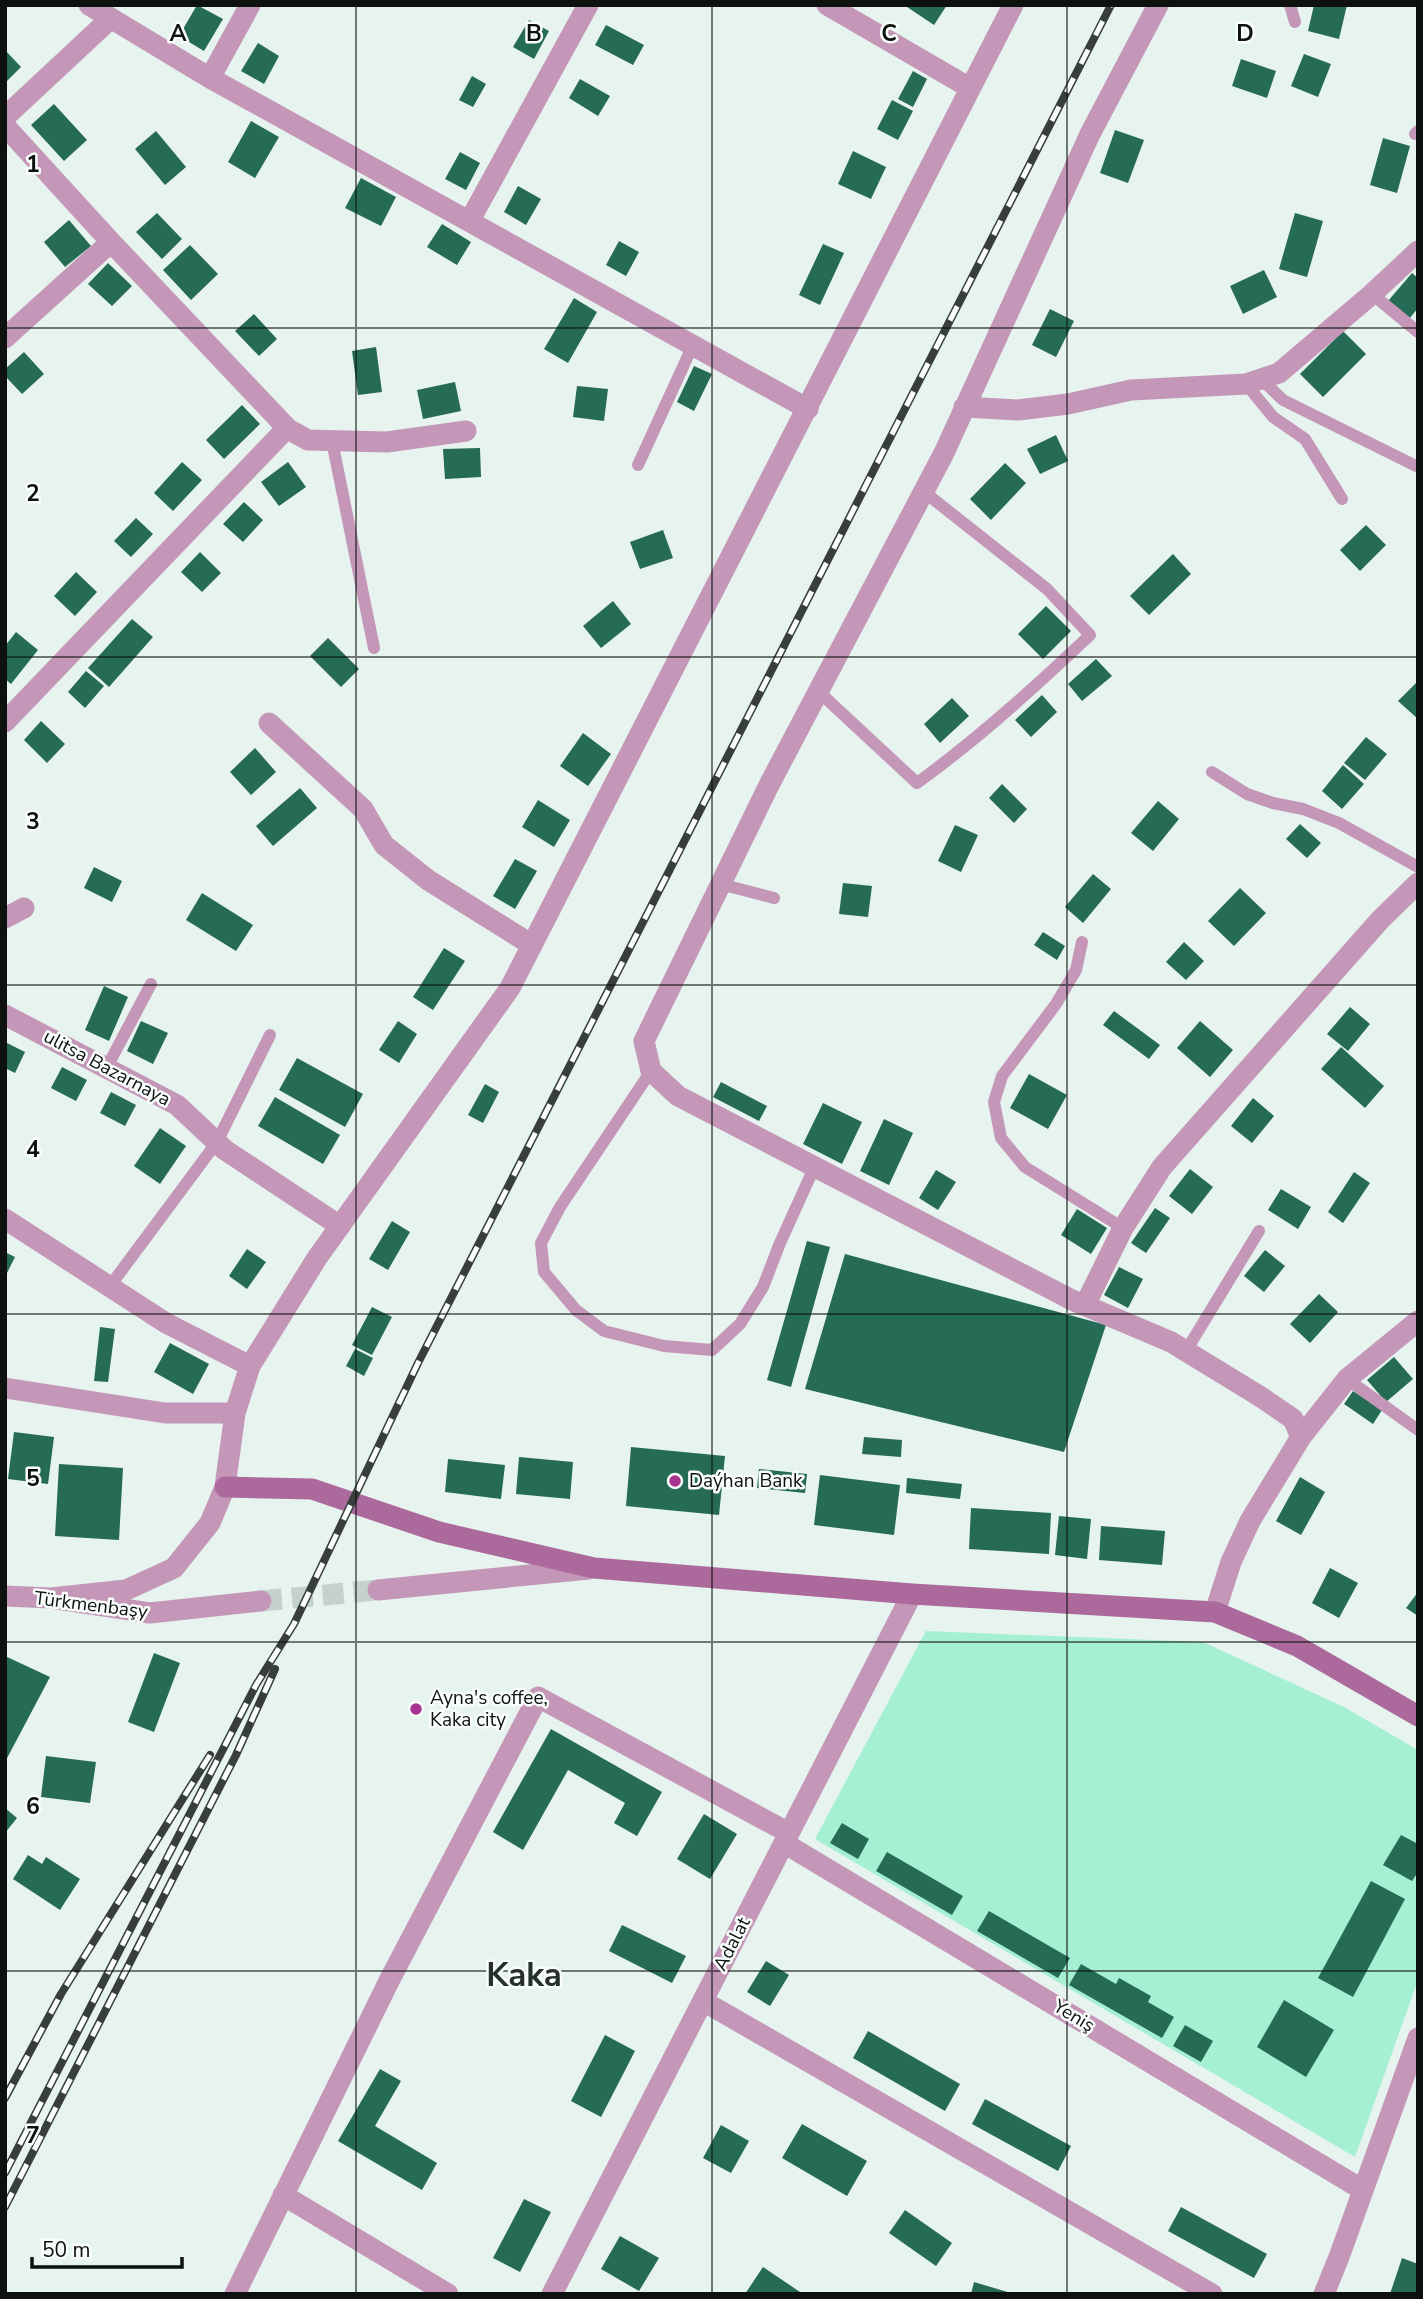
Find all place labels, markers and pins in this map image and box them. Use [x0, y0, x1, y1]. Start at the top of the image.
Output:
place label: Daýhan Bank [689, 1468, 803, 1494]
marker: Daýhan Bank [667, 1473, 683, 1489]
place label: Ayna's coffee, Kaka city [430, 1685, 548, 1733]
marker: Ayna's coffee, Kaka city [408, 1701, 424, 1717]

